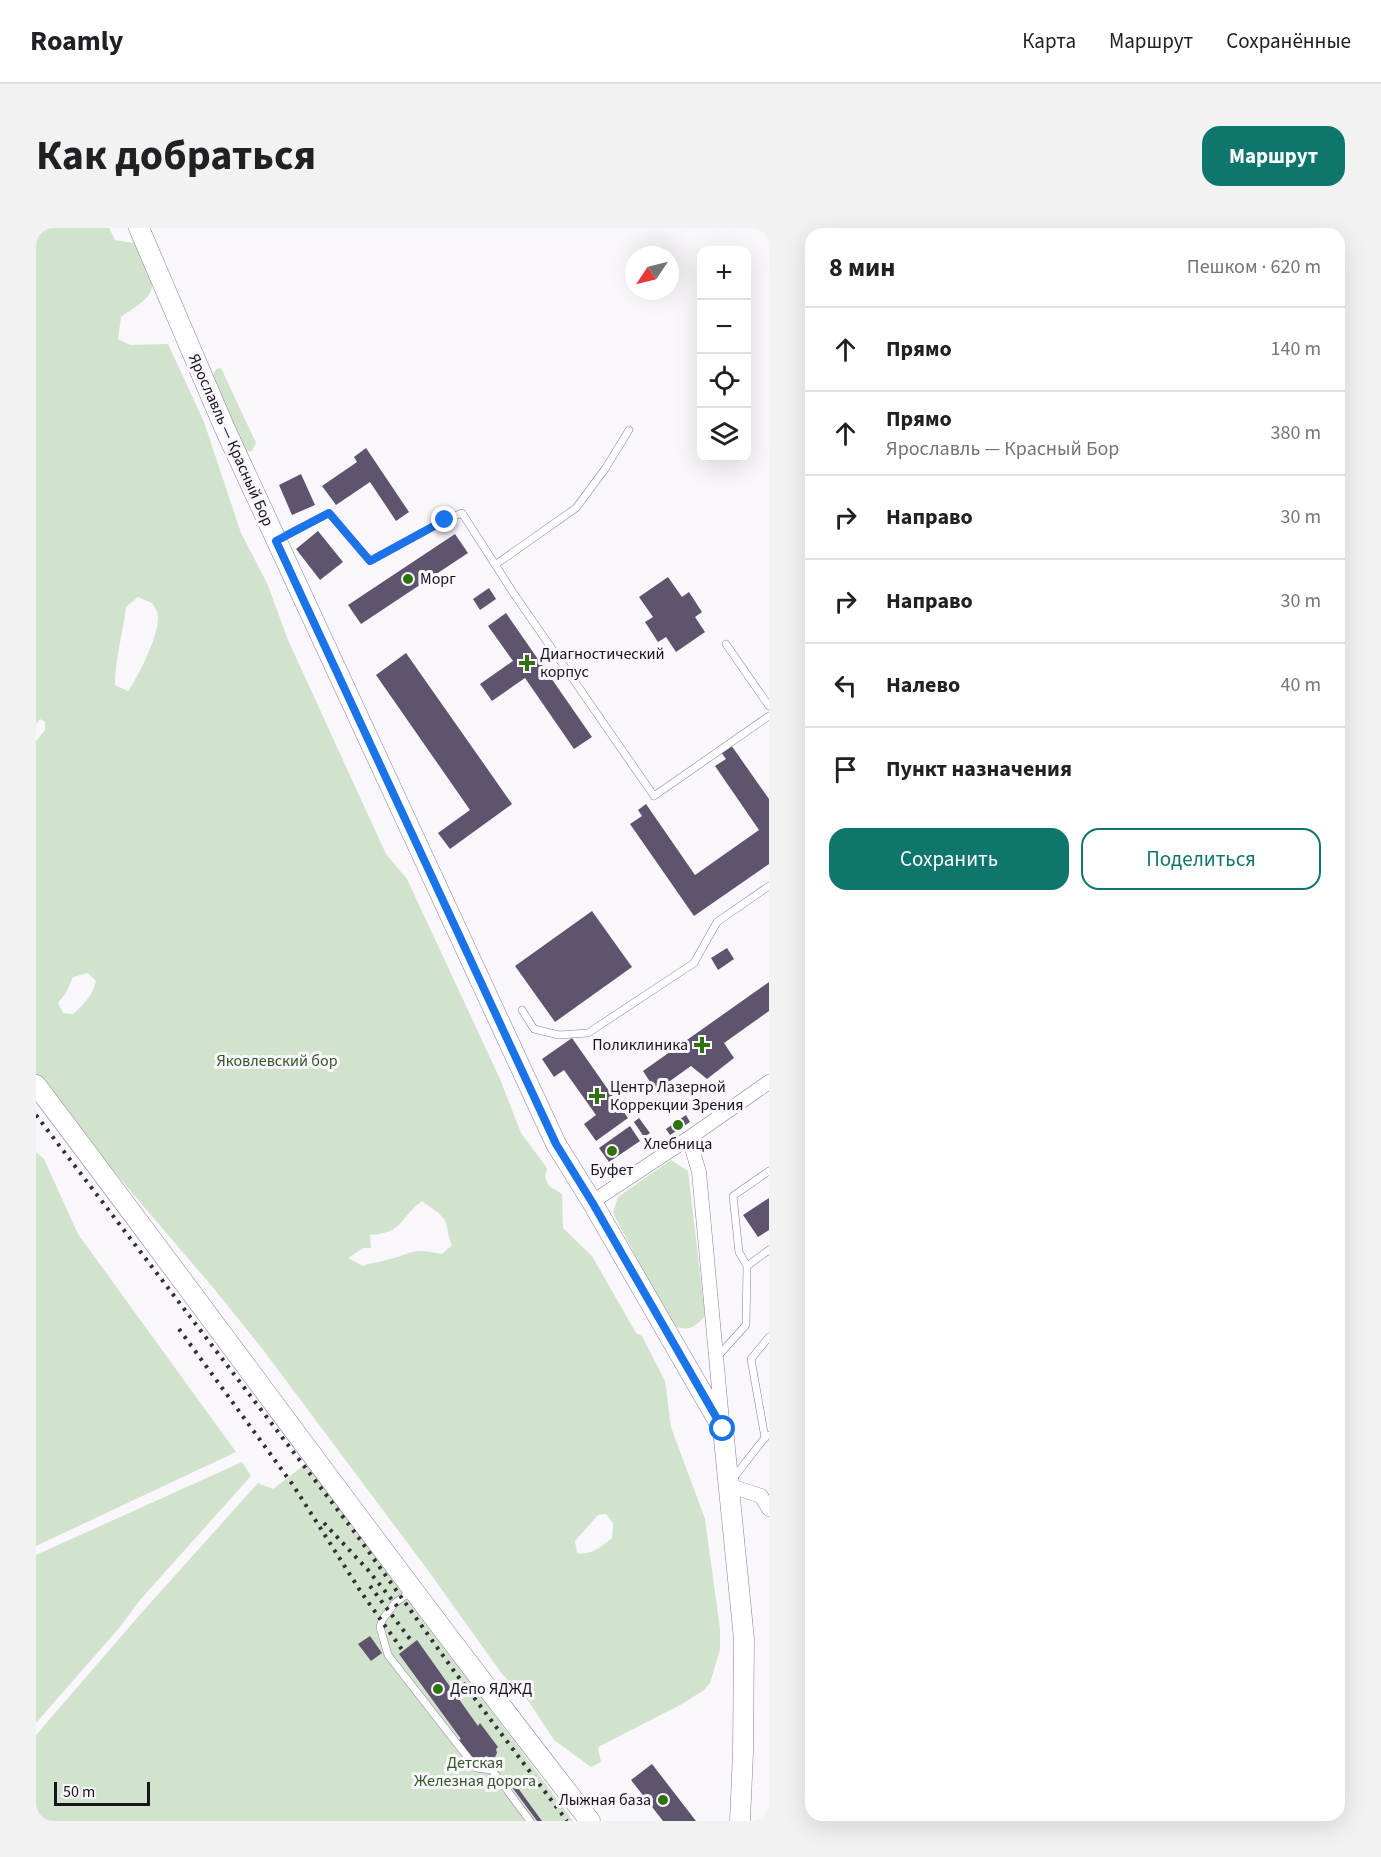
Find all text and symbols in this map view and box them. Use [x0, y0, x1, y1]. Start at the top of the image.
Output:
text: Roamly [30, 21, 123, 61]
text: Карта [1022, 26, 1076, 56]
text: Маршрут [1109, 26, 1193, 56]
text: Сохранённые [1226, 26, 1351, 56]
text: Как добраться [36, 126, 316, 186]
button: Маршрут [1202, 126, 1345, 186]
north arrow [625, 246, 679, 300]
map controls [697, 246, 751, 462]
button: + [697, 246, 751, 300]
text: 8 мин [829, 249, 895, 286]
text: Пешком · 620 m [1187, 253, 1321, 281]
button: − [697, 300, 751, 354]
icon: ahead [829, 333, 862, 366]
text: Прямо [886, 333, 952, 365]
text: 140 m [1271, 335, 1321, 363]
street label: Ярославль — Красный Бор [183, 350, 279, 530]
button: locate [697, 354, 751, 408]
text: Прямо [886, 403, 952, 435]
button: layers [697, 408, 751, 462]
icon: ahead [829, 417, 862, 450]
text: 380 m [1271, 419, 1321, 447]
text: Ярославль — Красный Бор [886, 435, 1119, 463]
icon: right [829, 501, 862, 534]
text: Направо [886, 501, 973, 533]
text: 30 m [1281, 503, 1321, 531]
route end [431, 506, 457, 532]
place label: Морг [420, 568, 456, 590]
marker: Морг [401, 572, 415, 586]
icon: right [829, 585, 862, 618]
text: Направо [886, 585, 973, 617]
text: 30 m [1281, 587, 1321, 615]
place label: Диагностический корпус [540, 643, 665, 683]
marker: Диагностический корпус [518, 654, 536, 672]
icon: left [829, 669, 862, 702]
text: Налево [886, 669, 960, 701]
text: 40 m [1281, 671, 1321, 699]
icon: arrive [829, 753, 862, 786]
text: Пункт назначения [886, 753, 1072, 785]
button: Сохранить [829, 828, 1069, 890]
button: Поделиться [1081, 828, 1321, 890]
place label: Поликлиника [592, 1034, 688, 1056]
marker: Поликлиника [693, 1036, 711, 1054]
park label: Яковлевский бор [216, 1050, 338, 1072]
place label: Центр Лазерной Коррекции Зрения [610, 1076, 744, 1116]
marker: Центр Лазерной Коррекции Зрения [588, 1087, 606, 1105]
marker: Хлебница [671, 1118, 685, 1132]
place label: Хлебница [644, 1133, 712, 1155]
marker: Буфет [605, 1144, 619, 1158]
place label: Буфет [590, 1159, 634, 1181]
route start [709, 1415, 735, 1441]
place label: Депо ЯДЖД [450, 1678, 532, 1700]
marker: Депо ЯДЖД [431, 1682, 445, 1696]
park label: Детская Железная дорога [414, 1752, 536, 1792]
scale bar [54, 1779, 150, 1806]
text: 50 m [63, 1781, 95, 1803]
place label: Лыжная база [559, 1789, 651, 1811]
marker: Лыжная база [656, 1793, 670, 1807]

